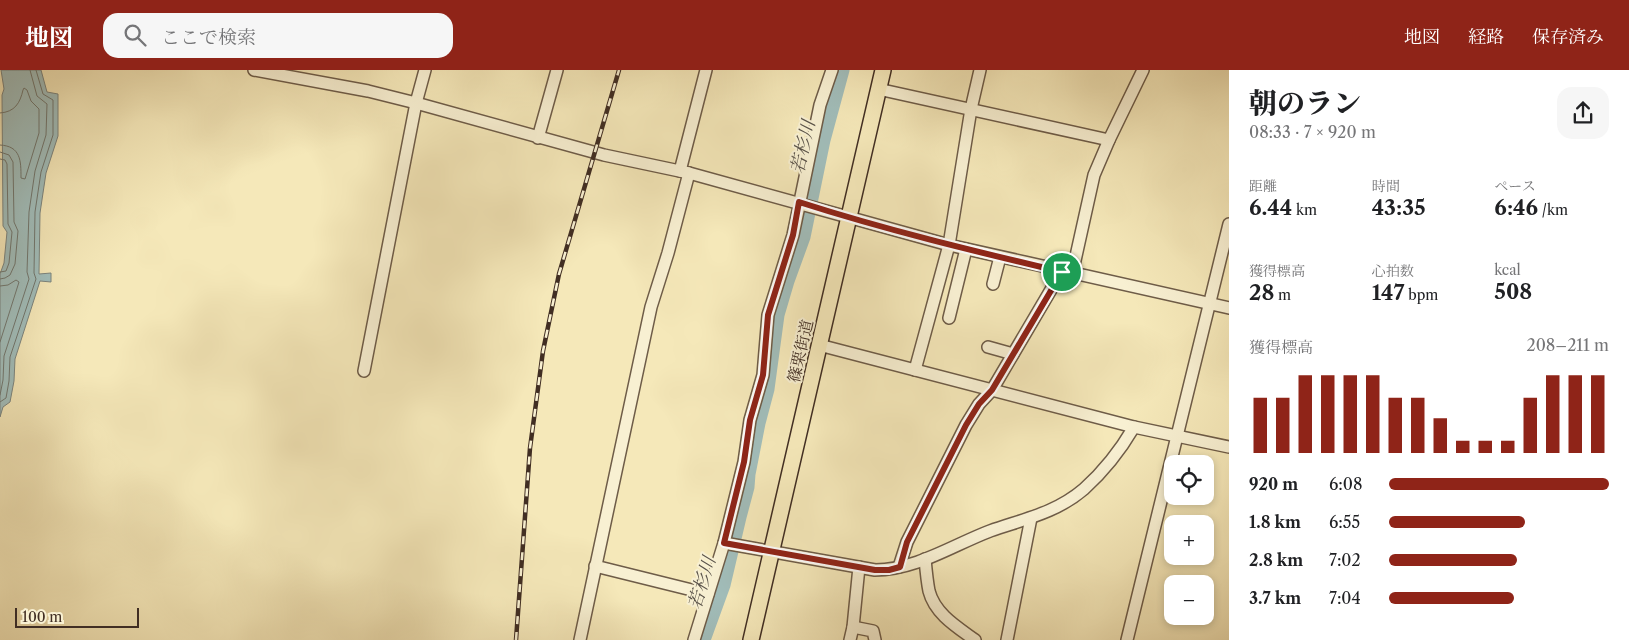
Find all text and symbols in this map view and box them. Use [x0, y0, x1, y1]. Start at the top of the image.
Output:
search box [103, 13, 453, 58]
icon: search [121, 21, 149, 49]
text: 地図 [25, 23, 73, 52]
text: ここで検索 [161, 26, 256, 49]
text: 地図 [1404, 26, 1440, 48]
text: 経路 [1468, 26, 1504, 48]
text: 保存済み [1532, 26, 1604, 48]
text: 朝のラン [1249, 86, 1361, 120]
button: share [1557, 87, 1609, 139]
water label: 若杉川 [786, 116, 820, 176]
text: 08:33 · 7 × 920 m [1249, 122, 1376, 142]
text: 距離 [1249, 177, 1277, 195]
text: 時間 [1372, 177, 1400, 195]
text: ペース [1494, 177, 1536, 195]
text: 6.44 [1249, 195, 1292, 220]
text: 43:35 [1372, 195, 1426, 220]
text: 6:46 [1494, 195, 1538, 220]
text: km [1292, 201, 1317, 219]
text: /km [1538, 201, 1568, 219]
pin [1041, 251, 1083, 293]
icon: arrive [1048, 258, 1076, 286]
text: kcal [1494, 261, 1521, 279]
text: 獲得標高 [1249, 262, 1305, 280]
text: 心拍数 [1372, 262, 1414, 280]
text: 508 [1494, 279, 1532, 304]
text: 28 [1249, 280, 1274, 305]
text: 147 [1372, 280, 1405, 305]
text: m [1274, 286, 1291, 304]
text: bpm [1405, 286, 1438, 304]
street label: 篠栗街道 [783, 318, 817, 384]
text: 208–211 m [1526, 335, 1609, 355]
text: 獲得標高 [1249, 337, 1313, 357]
map controls [1164, 455, 1214, 625]
button: locate [1164, 455, 1214, 505]
text: 920 m [1249, 474, 1298, 494]
text: 6:08 [1329, 474, 1362, 494]
text: 1.8 km [1249, 512, 1301, 532]
text: 6:55 [1329, 512, 1360, 532]
button: + [1164, 515, 1214, 565]
text: 2.8 km [1249, 550, 1303, 570]
text: 7:02 [1329, 550, 1361, 570]
water label: 若杉川 [684, 552, 721, 612]
button: − [1164, 575, 1214, 625]
text: 3.7 km [1249, 588, 1301, 608]
text: 7:04 [1329, 588, 1361, 608]
scale bar [15, 605, 139, 628]
text: 100 m [22, 608, 62, 626]

